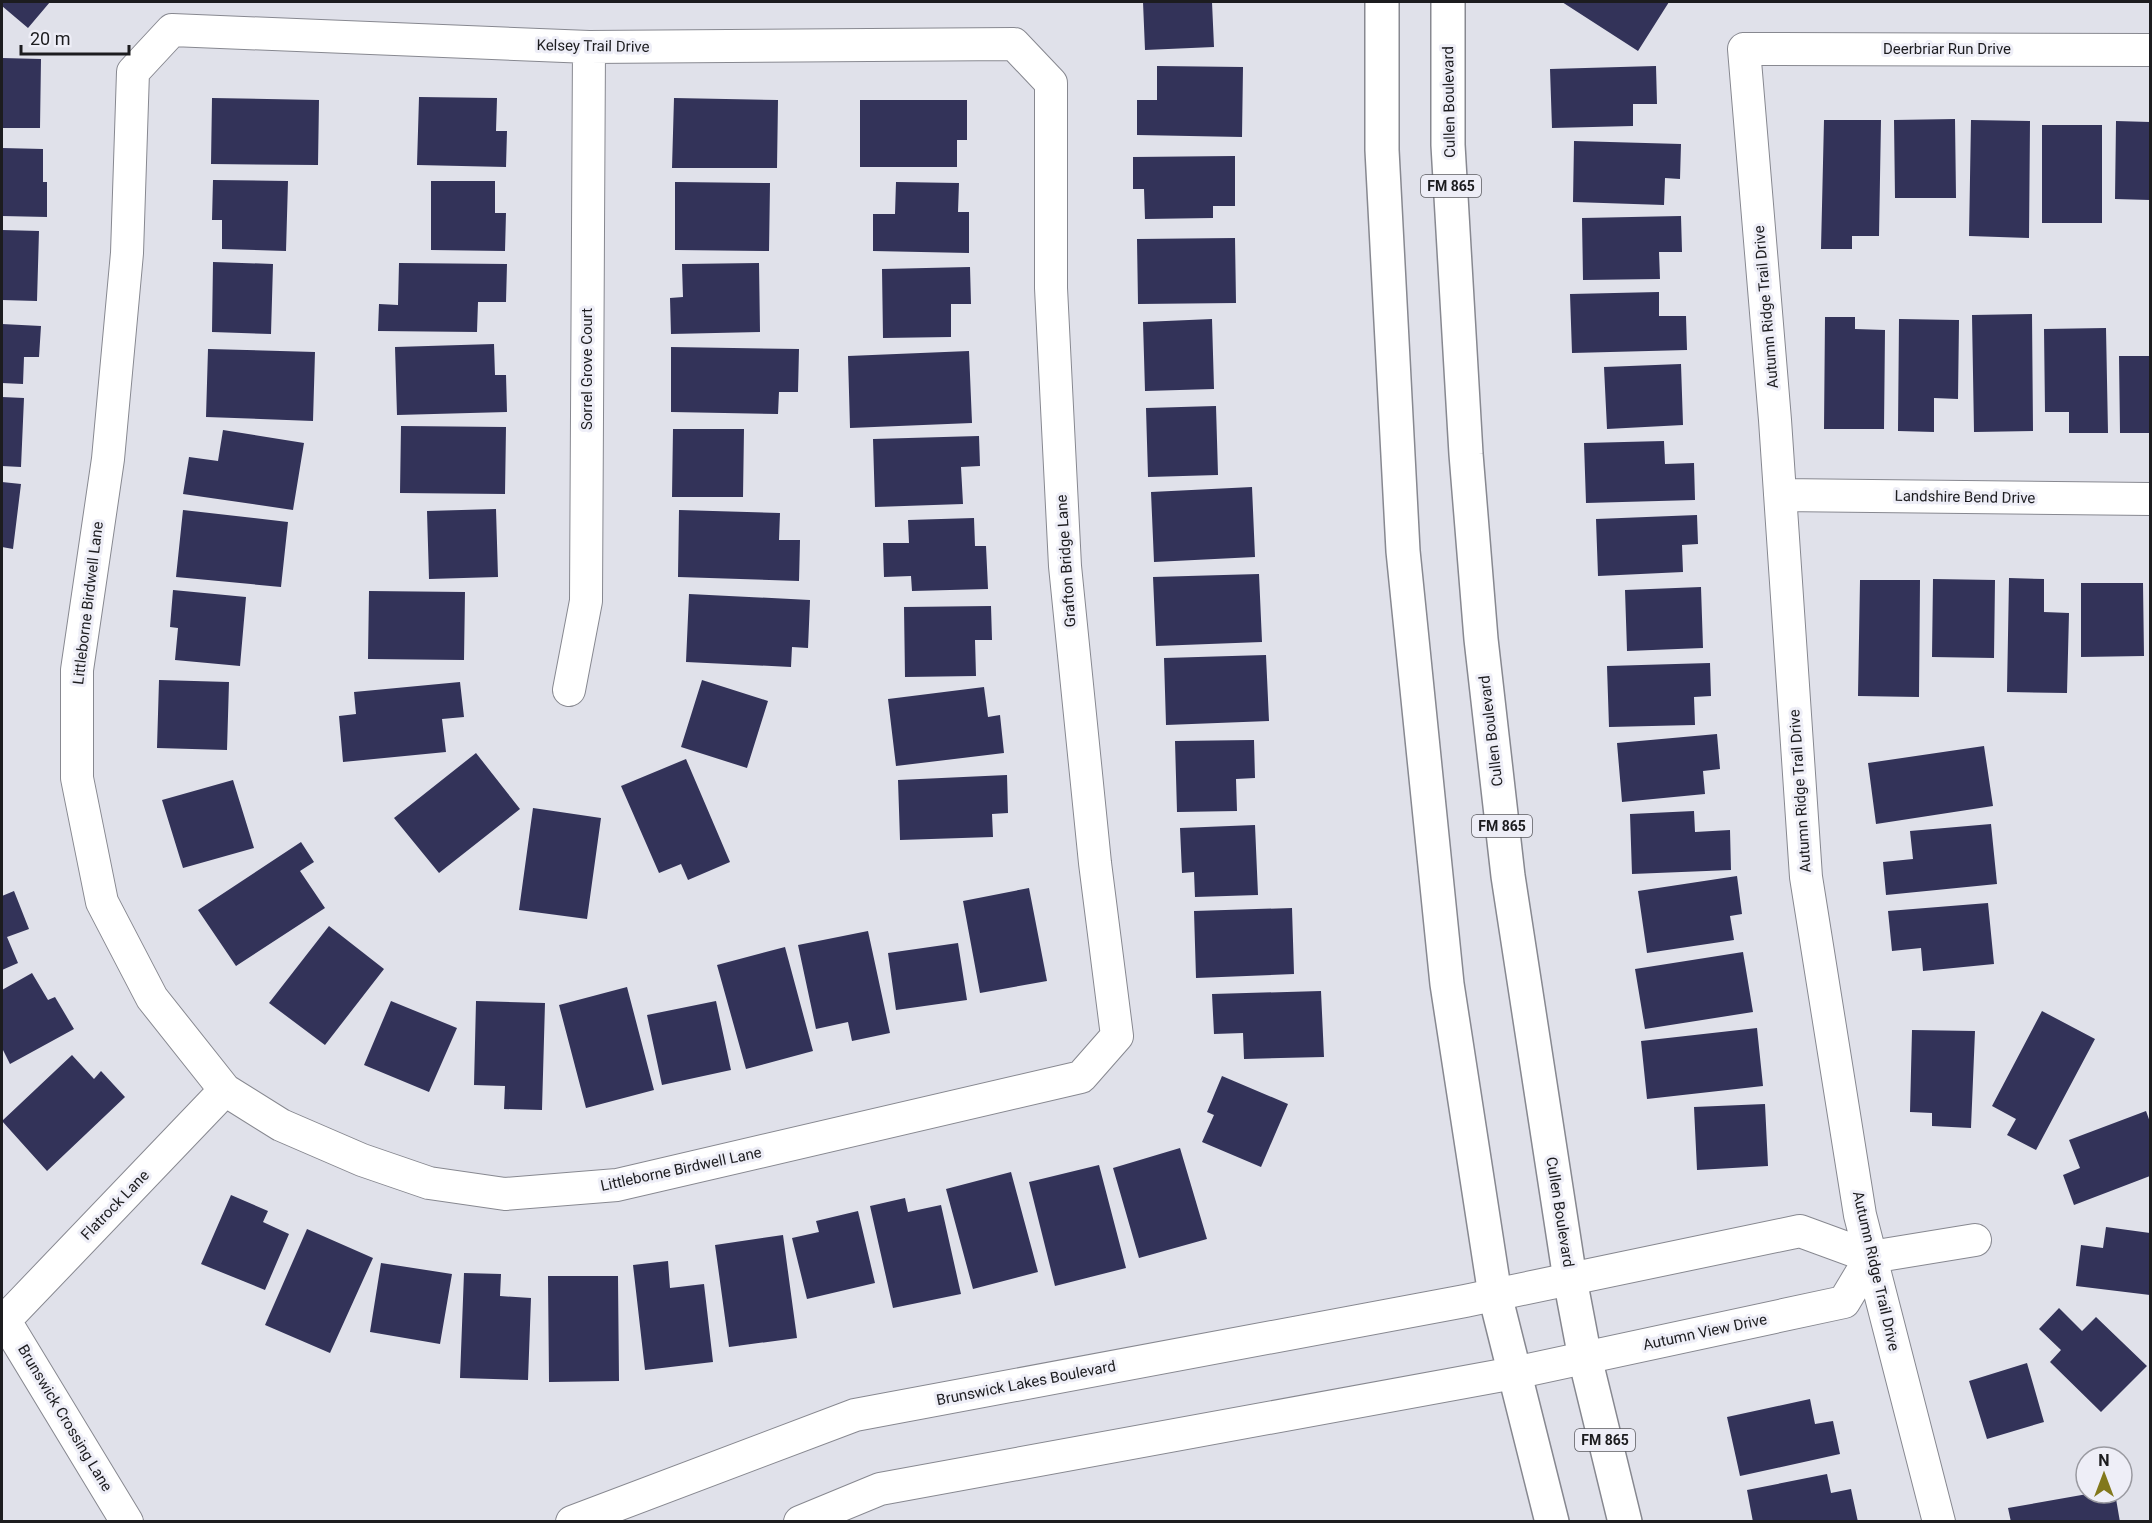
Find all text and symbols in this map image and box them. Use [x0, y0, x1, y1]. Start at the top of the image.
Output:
scale bar [21, 18, 129, 56]
text: 20 m [30, 28, 70, 49]
street label: Kelsey Trail Drive [536, 36, 650, 56]
street label: Deerbriar Run Drive [1883, 40, 2011, 58]
street label: Cullen Boulevard [1439, 46, 1459, 158]
road number: FM 865 [1421, 175, 1481, 197]
street label: Autumn Ridge Trail Drive [1750, 225, 1782, 389]
street label: Sorrel Grove Court [578, 308, 596, 430]
street label: Landshire Bend Drive [1894, 487, 2036, 507]
street label: Grafton Bridge Lane [1052, 494, 1080, 628]
street label: Littleborne Birdwell Lane [69, 520, 107, 686]
street label: Cullen Boulevard [1475, 674, 1507, 788]
street label: Autumn Ridge Trail Drive [1785, 709, 1815, 873]
road number: FM 865 [1472, 815, 1532, 837]
street label: Littleborne Birdwell Lane [599, 1143, 763, 1195]
street label: Cullen Boulevard [1542, 1155, 1578, 1269]
street label: Flatrock Lane [77, 1166, 153, 1244]
street label: Autumn Ridge Trail Drive [1849, 1189, 1903, 1353]
street label: Autumn View Drive [1641, 1310, 1769, 1354]
street label: Brunswick Crossing Lane [14, 1341, 116, 1495]
street label: Brunswick Lakes Boulevard [935, 1357, 1117, 1409]
road number: FM 865 [1575, 1429, 1635, 1451]
north arrow [2074, 1445, 2134, 1505]
text: N [2098, 1451, 2110, 1470]

